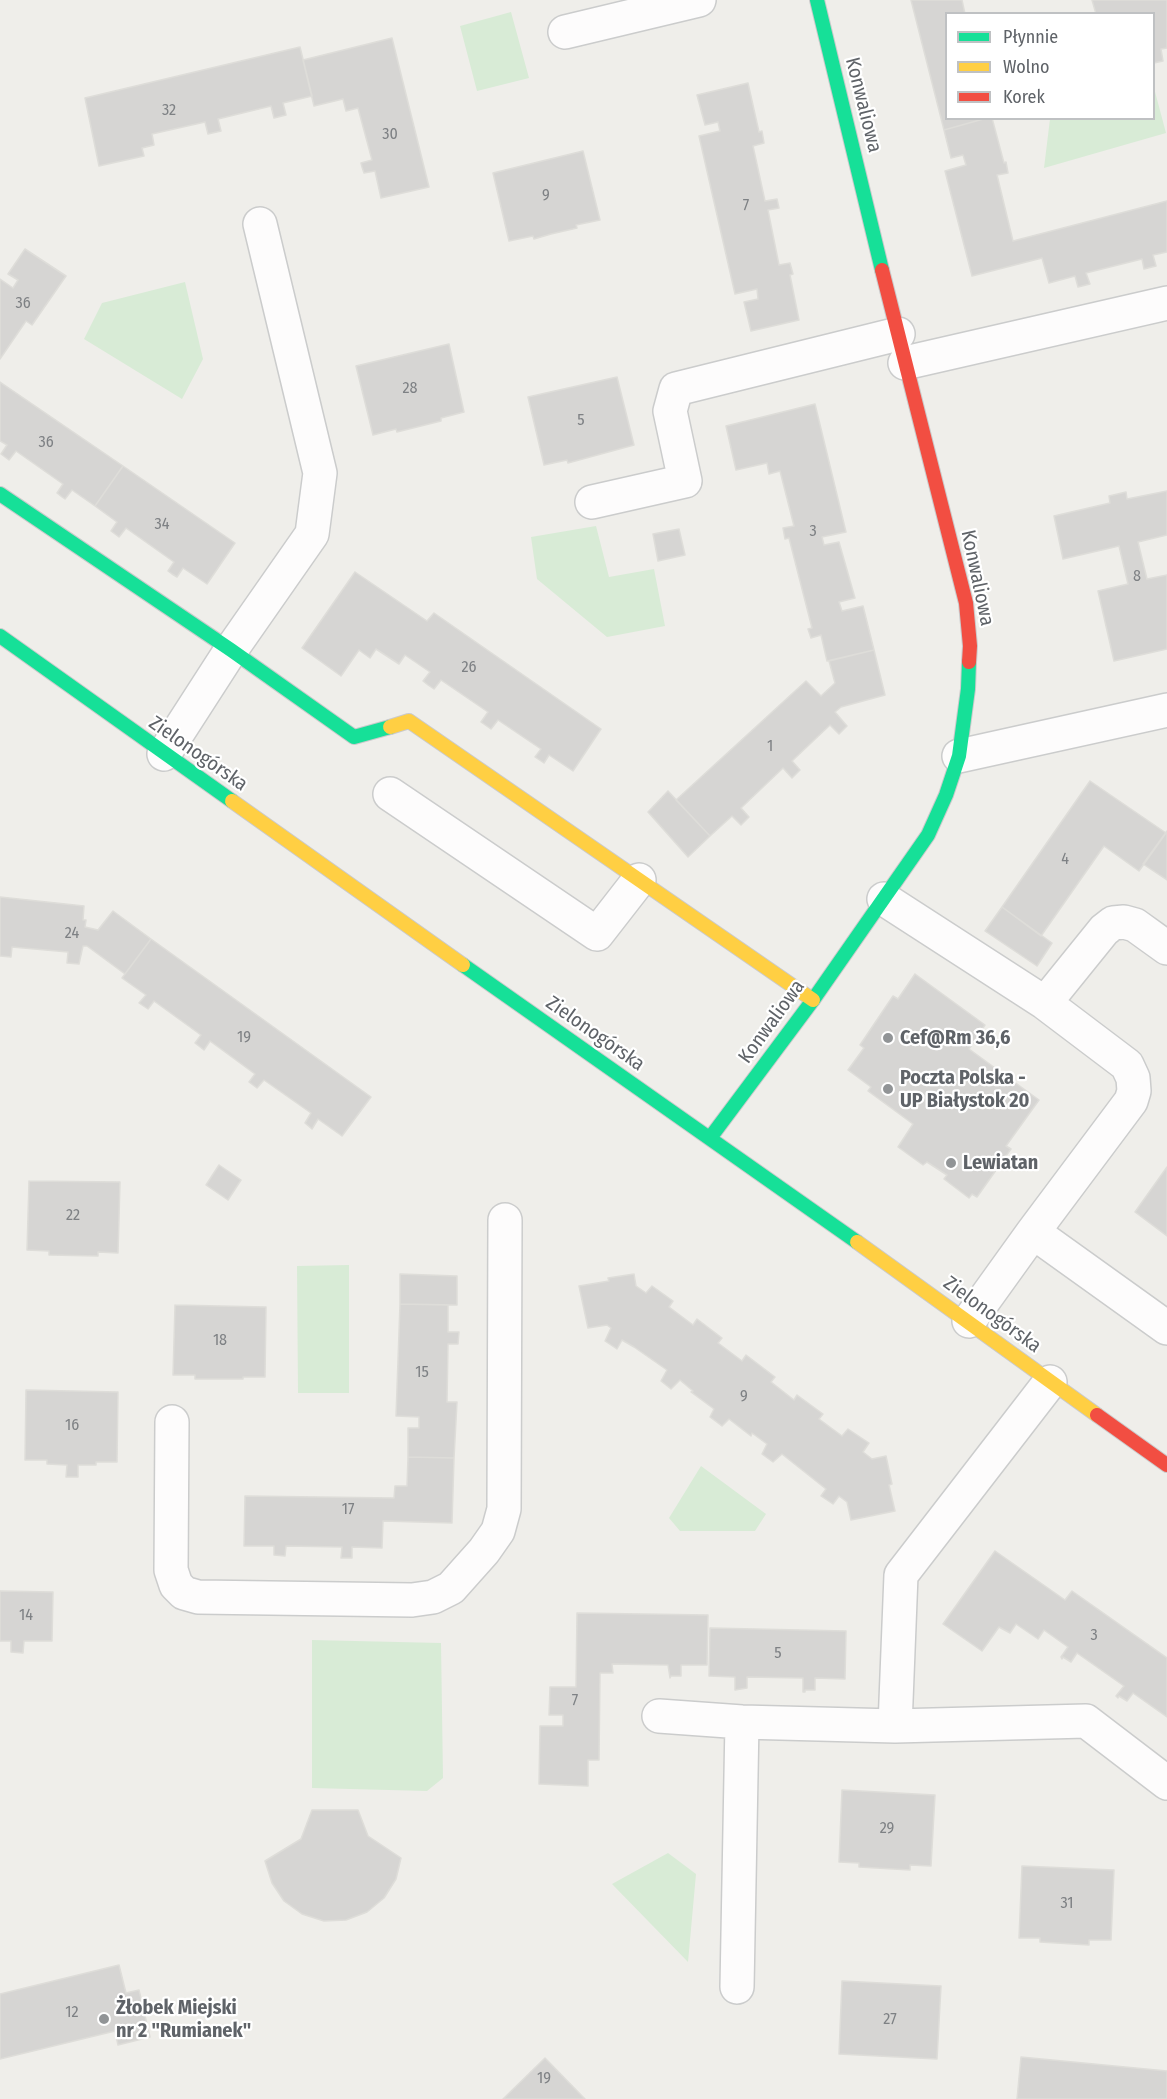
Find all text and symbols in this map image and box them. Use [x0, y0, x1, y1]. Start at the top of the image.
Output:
legend [945, 12, 1155, 120]
text: Płynnie [1003, 26, 1058, 48]
street label: Konwaliowa [840, 55, 886, 155]
text: Wolno [1003, 56, 1049, 78]
text: Korek [1003, 86, 1045, 108]
house number: 32 [162, 101, 176, 121]
house number: 30 [382, 125, 398, 145]
house number: 9 [542, 186, 550, 206]
house number: 7 [743, 196, 749, 216]
house number: 36 [15, 294, 31, 314]
house number: 28 [402, 379, 418, 399]
house number: 5 [577, 411, 585, 431]
house number: 36 [38, 433, 54, 453]
house number: 34 [155, 515, 169, 535]
house number: 3 [809, 522, 817, 542]
street label: Konwaliowa [955, 528, 999, 628]
house number: 8 [1133, 567, 1141, 587]
house number: 26 [462, 658, 476, 678]
street label: Zielonogórska [144, 711, 252, 797]
house number: 1 [767, 737, 773, 757]
house number: 4 [1061, 850, 1069, 870]
house number: 24 [65, 924, 79, 944]
street label: Konwaliowa [734, 976, 810, 1068]
street label: Zielonogórska [541, 991, 649, 1077]
place label: Cef@Rm 36,6 [900, 1026, 1010, 1050]
house number: 19 [237, 1028, 251, 1048]
marker: Cef@Rm 36,6 [881, 1031, 895, 1045]
place label: Poczta Polska - UP Białystok 20 [900, 1066, 1029, 1113]
marker: Poczta Polska - UP Białystok 20 [881, 1082, 895, 1096]
place label: Lewiatan [963, 1151, 1038, 1175]
marker: Lewiatan [944, 1156, 958, 1170]
house number: 22 [66, 1206, 80, 1226]
street label: Zielonogórska [939, 1272, 1045, 1358]
house number: 18 [213, 1331, 227, 1351]
house number: 15 [415, 1363, 429, 1383]
house number: 9 [740, 1387, 748, 1407]
house number: 16 [65, 1416, 79, 1436]
house number: 17 [342, 1500, 354, 1520]
house number: 14 [19, 1606, 33, 1626]
house number: 3 [1090, 1626, 1098, 1646]
house number: 5 [774, 1644, 782, 1664]
house number: 7 [572, 1691, 578, 1711]
house number: 29 [880, 1819, 894, 1839]
house number: 31 [1060, 1894, 1074, 1914]
place label: Żłobek Miejski nr 2 "Rumianek" [116, 1996, 251, 2043]
house number: 12 [65, 2003, 79, 2023]
house number: 27 [883, 2010, 897, 2030]
marker: Żłobek Miejski nr 2 "Rumianek" [97, 2012, 111, 2026]
house number: 19 [537, 2069, 551, 2089]

